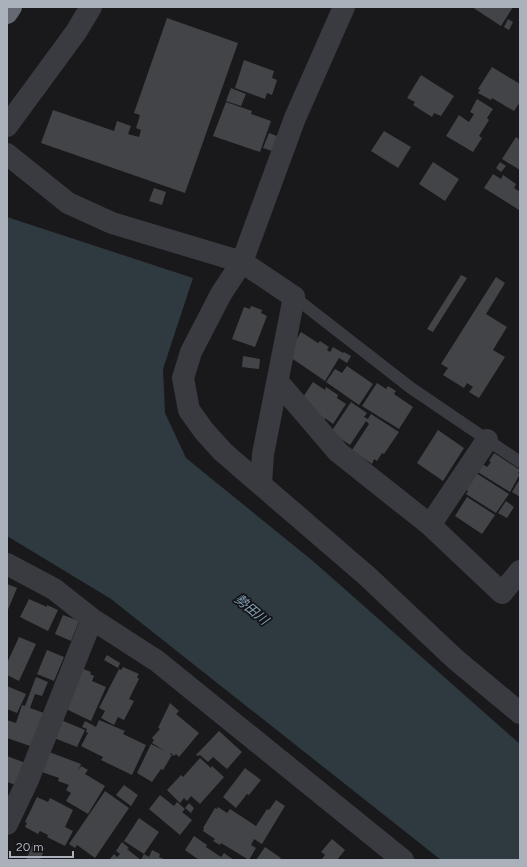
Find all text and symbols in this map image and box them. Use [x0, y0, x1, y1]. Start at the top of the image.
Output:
water label: 勢田川 [232, 591, 273, 629]
scale bar [10, 833, 73, 859]
text: 20 m [16, 840, 44, 854]

